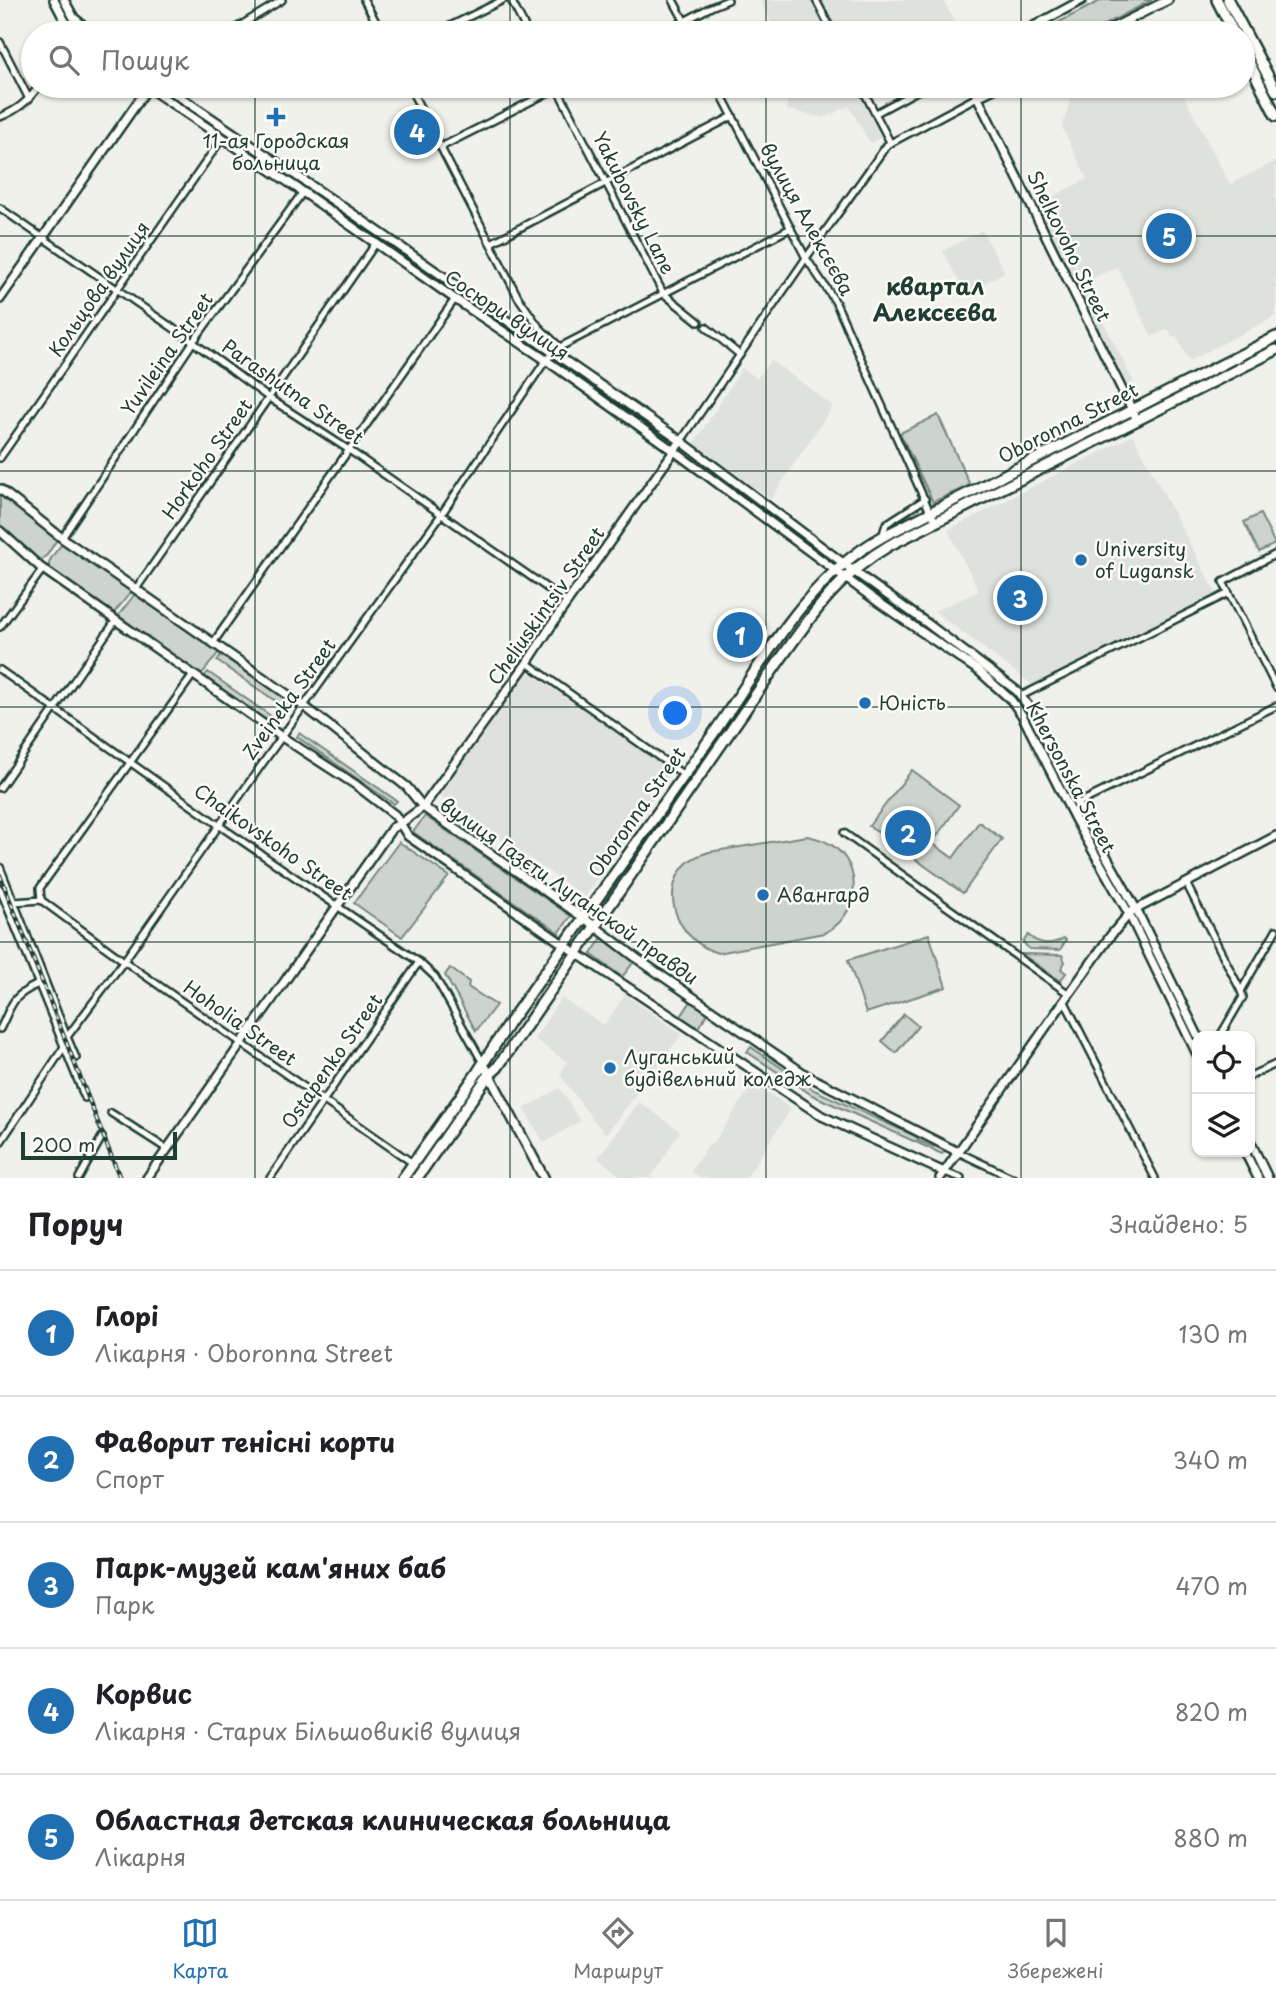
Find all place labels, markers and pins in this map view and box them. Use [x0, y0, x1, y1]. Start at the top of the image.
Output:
pin: 4 [394, 106, 440, 158]
marker: 11-ая Городская больница [266, 107, 286, 127]
place label: 11-ая Городская больница [203, 126, 349, 176]
pin: 5 [1146, 210, 1192, 262]
place label: University of Lugansk [1095, 534, 1194, 584]
marker: University of Lugansk [1073, 552, 1089, 568]
pin: 3 [997, 572, 1043, 624]
pin: 1 [717, 609, 763, 661]
place label: Юність [879, 688, 946, 716]
marker: Юність [857, 695, 873, 711]
pin: 2 [885, 807, 931, 859]
place label: Авангард [777, 880, 870, 908]
marker: Авангард [755, 887, 771, 903]
place label: Луганський будівельний коледж [624, 1042, 811, 1092]
marker: Луганський будівельний коледж [602, 1060, 618, 1076]

